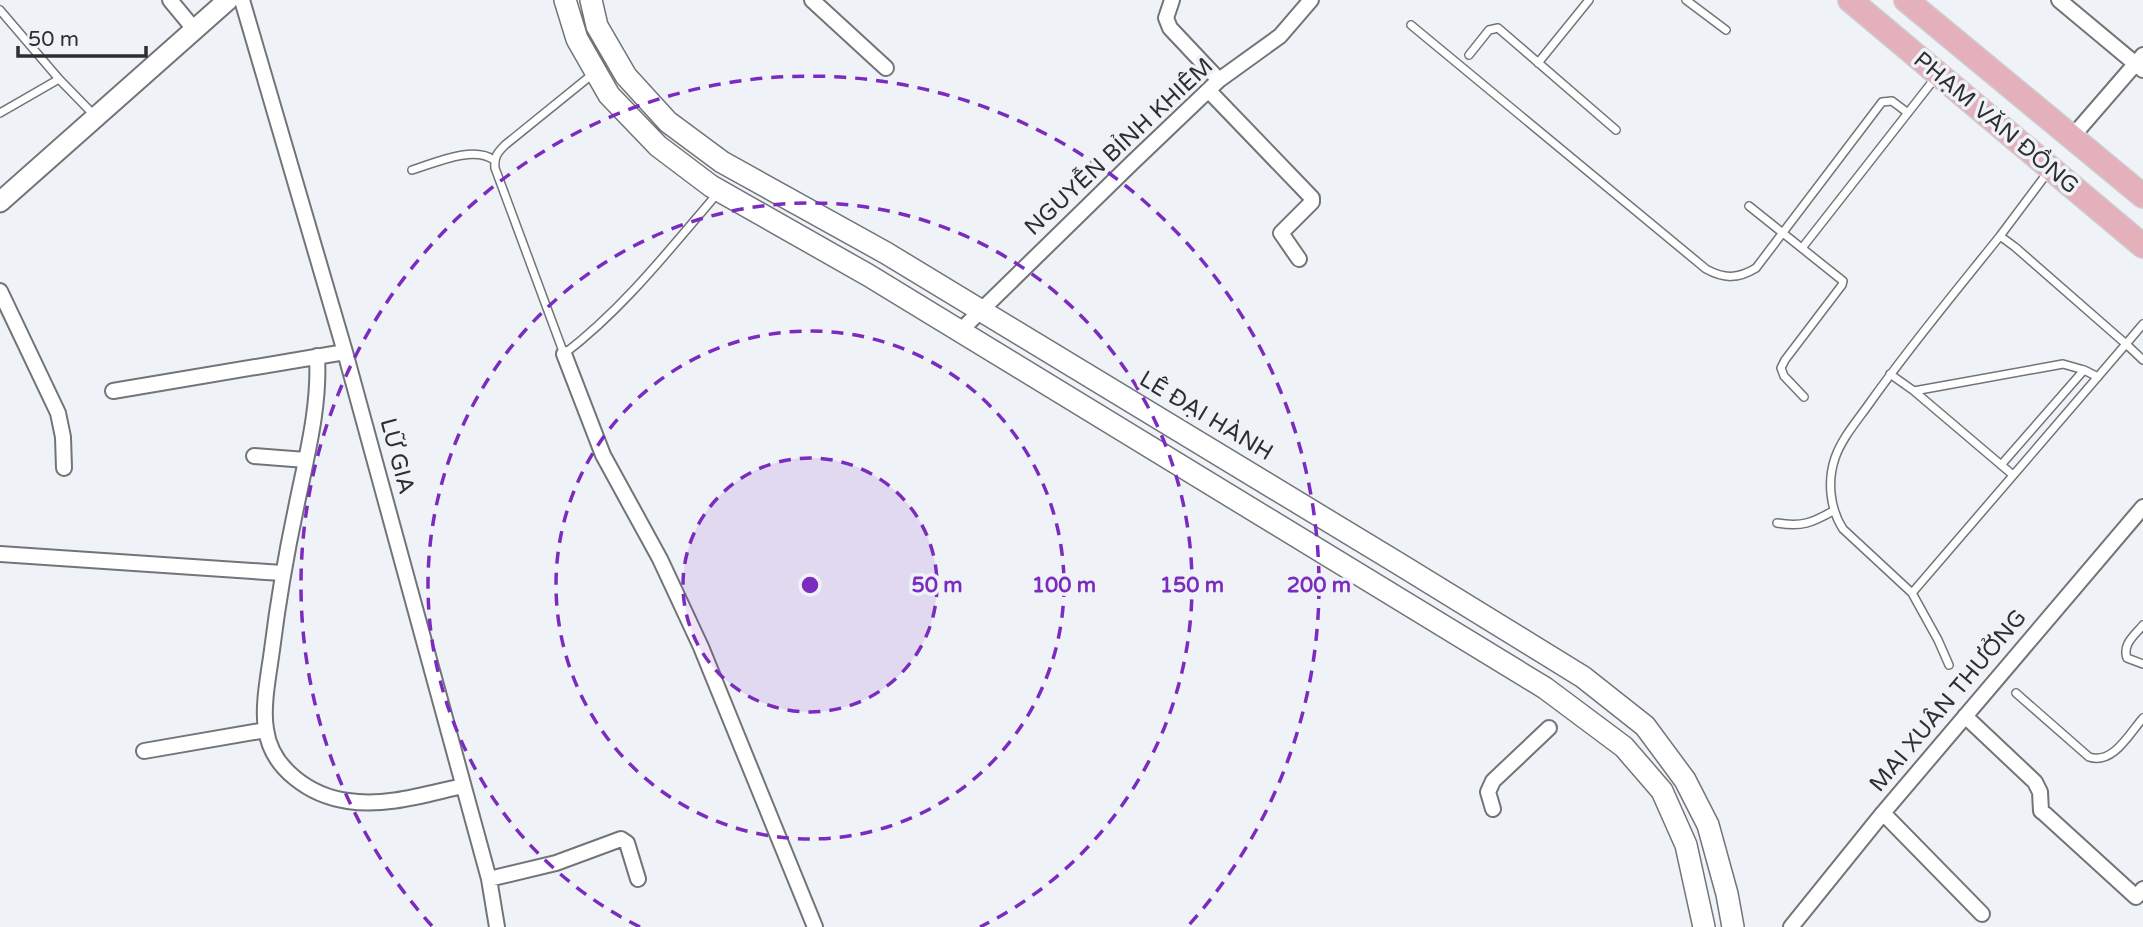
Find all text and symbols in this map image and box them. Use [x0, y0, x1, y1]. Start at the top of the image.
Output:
scale bar [18, 14, 145, 58]
text: 50 m [28, 27, 79, 52]
street label: PHẠM VĂN ĐỒNG [1908, 44, 2085, 200]
street label: NGUYỄN BỈNH KHIÊM [1018, 51, 1219, 242]
street label: LÊ ĐẠI HÀNH [1134, 365, 1278, 467]
street label: LỮ GIA [373, 415, 421, 497]
centre of rings [798, 573, 822, 597]
text: 50 m [911, 573, 963, 598]
text: 100 m [1032, 573, 1096, 598]
text: 150 m [1160, 573, 1224, 598]
text: 200 m [1287, 573, 1351, 598]
street label: MAI XUÂN THƯỞNG [1864, 604, 2032, 798]

